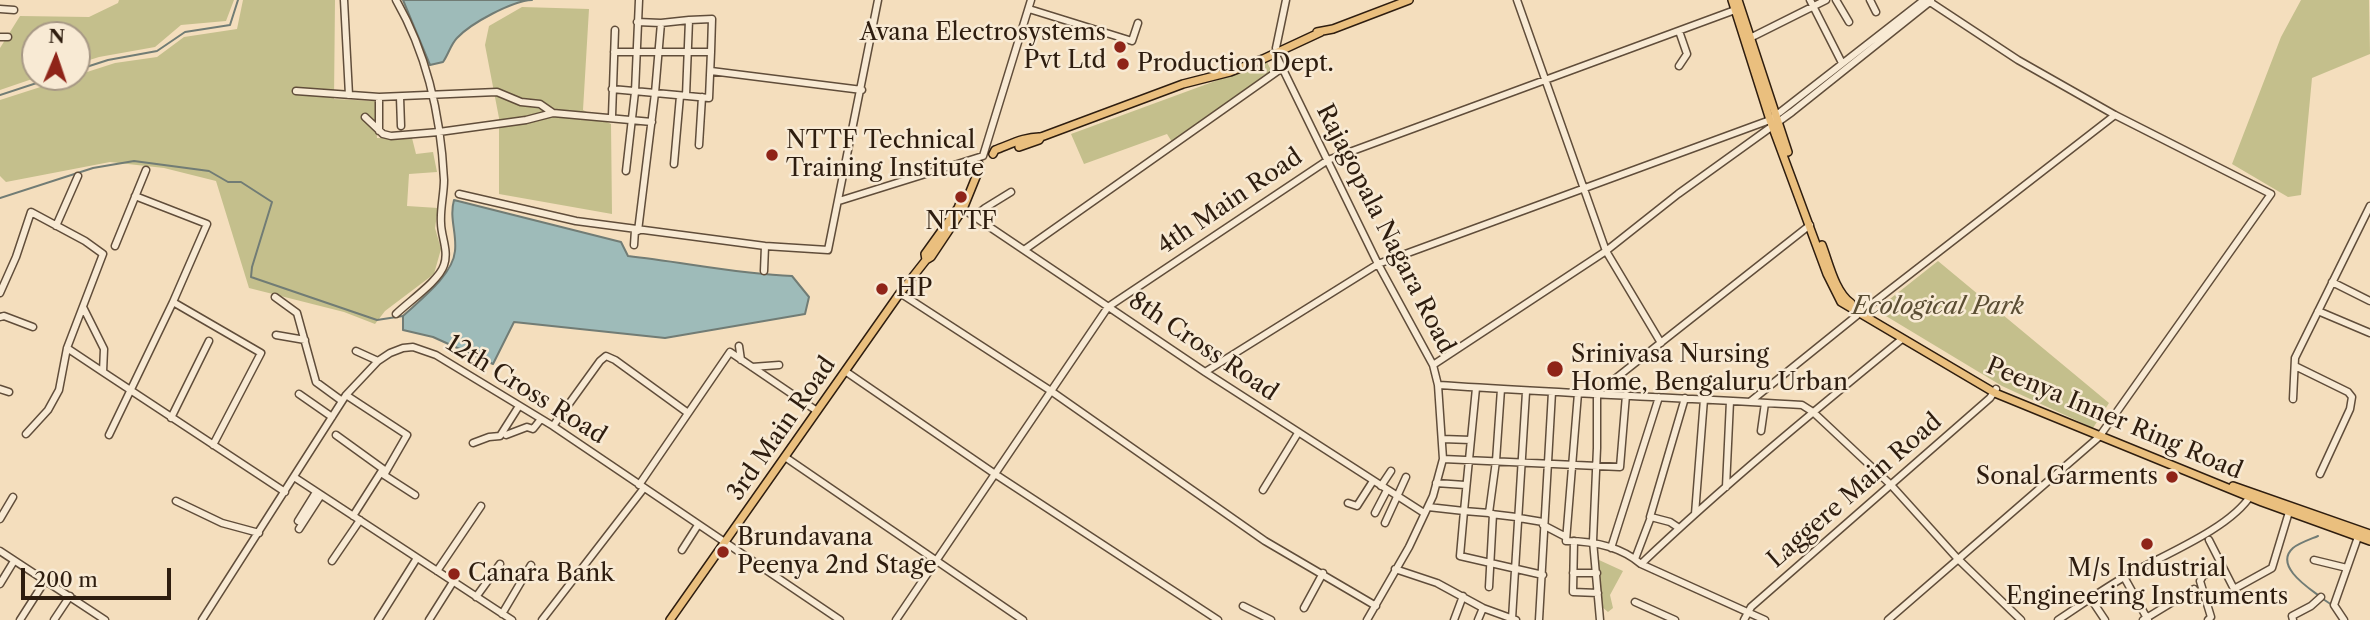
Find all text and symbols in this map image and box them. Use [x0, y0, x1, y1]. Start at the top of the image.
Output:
place label: Avana Electrosystems Pvt Ltd [860, 19, 1106, 75]
north arrow [21, 21, 91, 91]
text: N [48, 25, 65, 48]
marker: Avana Electrosystems Pvt Ltd [1112, 39, 1128, 55]
place label: Production Dept. [1137, 50, 1334, 78]
marker: Production Dept. [1115, 56, 1131, 72]
street label: Rajagopala Nagara Road [1309, 99, 1461, 359]
place label: NTTF Technical Training Institute [786, 127, 984, 183]
street label: 4th Main Road [1152, 143, 1308, 261]
marker: NTTF Technical Training Institute [764, 147, 780, 163]
marker: NTTF [953, 189, 969, 205]
place label: NTTF [925, 208, 997, 236]
place label: HP [896, 275, 932, 303]
marker: HP [874, 281, 890, 297]
street label: 8th Cross Road [1123, 286, 1283, 408]
park label: Ecological Park [1852, 293, 2024, 321]
street label: 12th Cross Road [441, 329, 611, 451]
place label: Srinivasa Nursing Home, Bengaluru Urban [1571, 341, 1848, 397]
street label: 3rd Main Road [722, 352, 842, 506]
street label: Peenya Inner Ring Road [1982, 352, 2246, 486]
marker: Srinivasa Nursing Home, Bengaluru Urban [1545, 359, 1565, 379]
street label: Laggere Main Road [1762, 408, 1948, 574]
place label: Sonal Garments [1976, 463, 2158, 491]
marker: Sonal Garments [2164, 469, 2180, 485]
place label: Brundavana Peenya 2nd Stage [737, 524, 937, 580]
marker: M/s Industrial Engineering Instruments [2139, 536, 2155, 552]
marker: Brundavana Peenya 2nd Stage [715, 544, 731, 560]
scale bar [24, 554, 175, 598]
place label: M/s Industrial Engineering Instruments [2006, 555, 2288, 611]
place label: Canara Bank [468, 560, 614, 588]
marker: Canara Bank [446, 566, 462, 582]
text: 200 m [34, 567, 98, 592]

